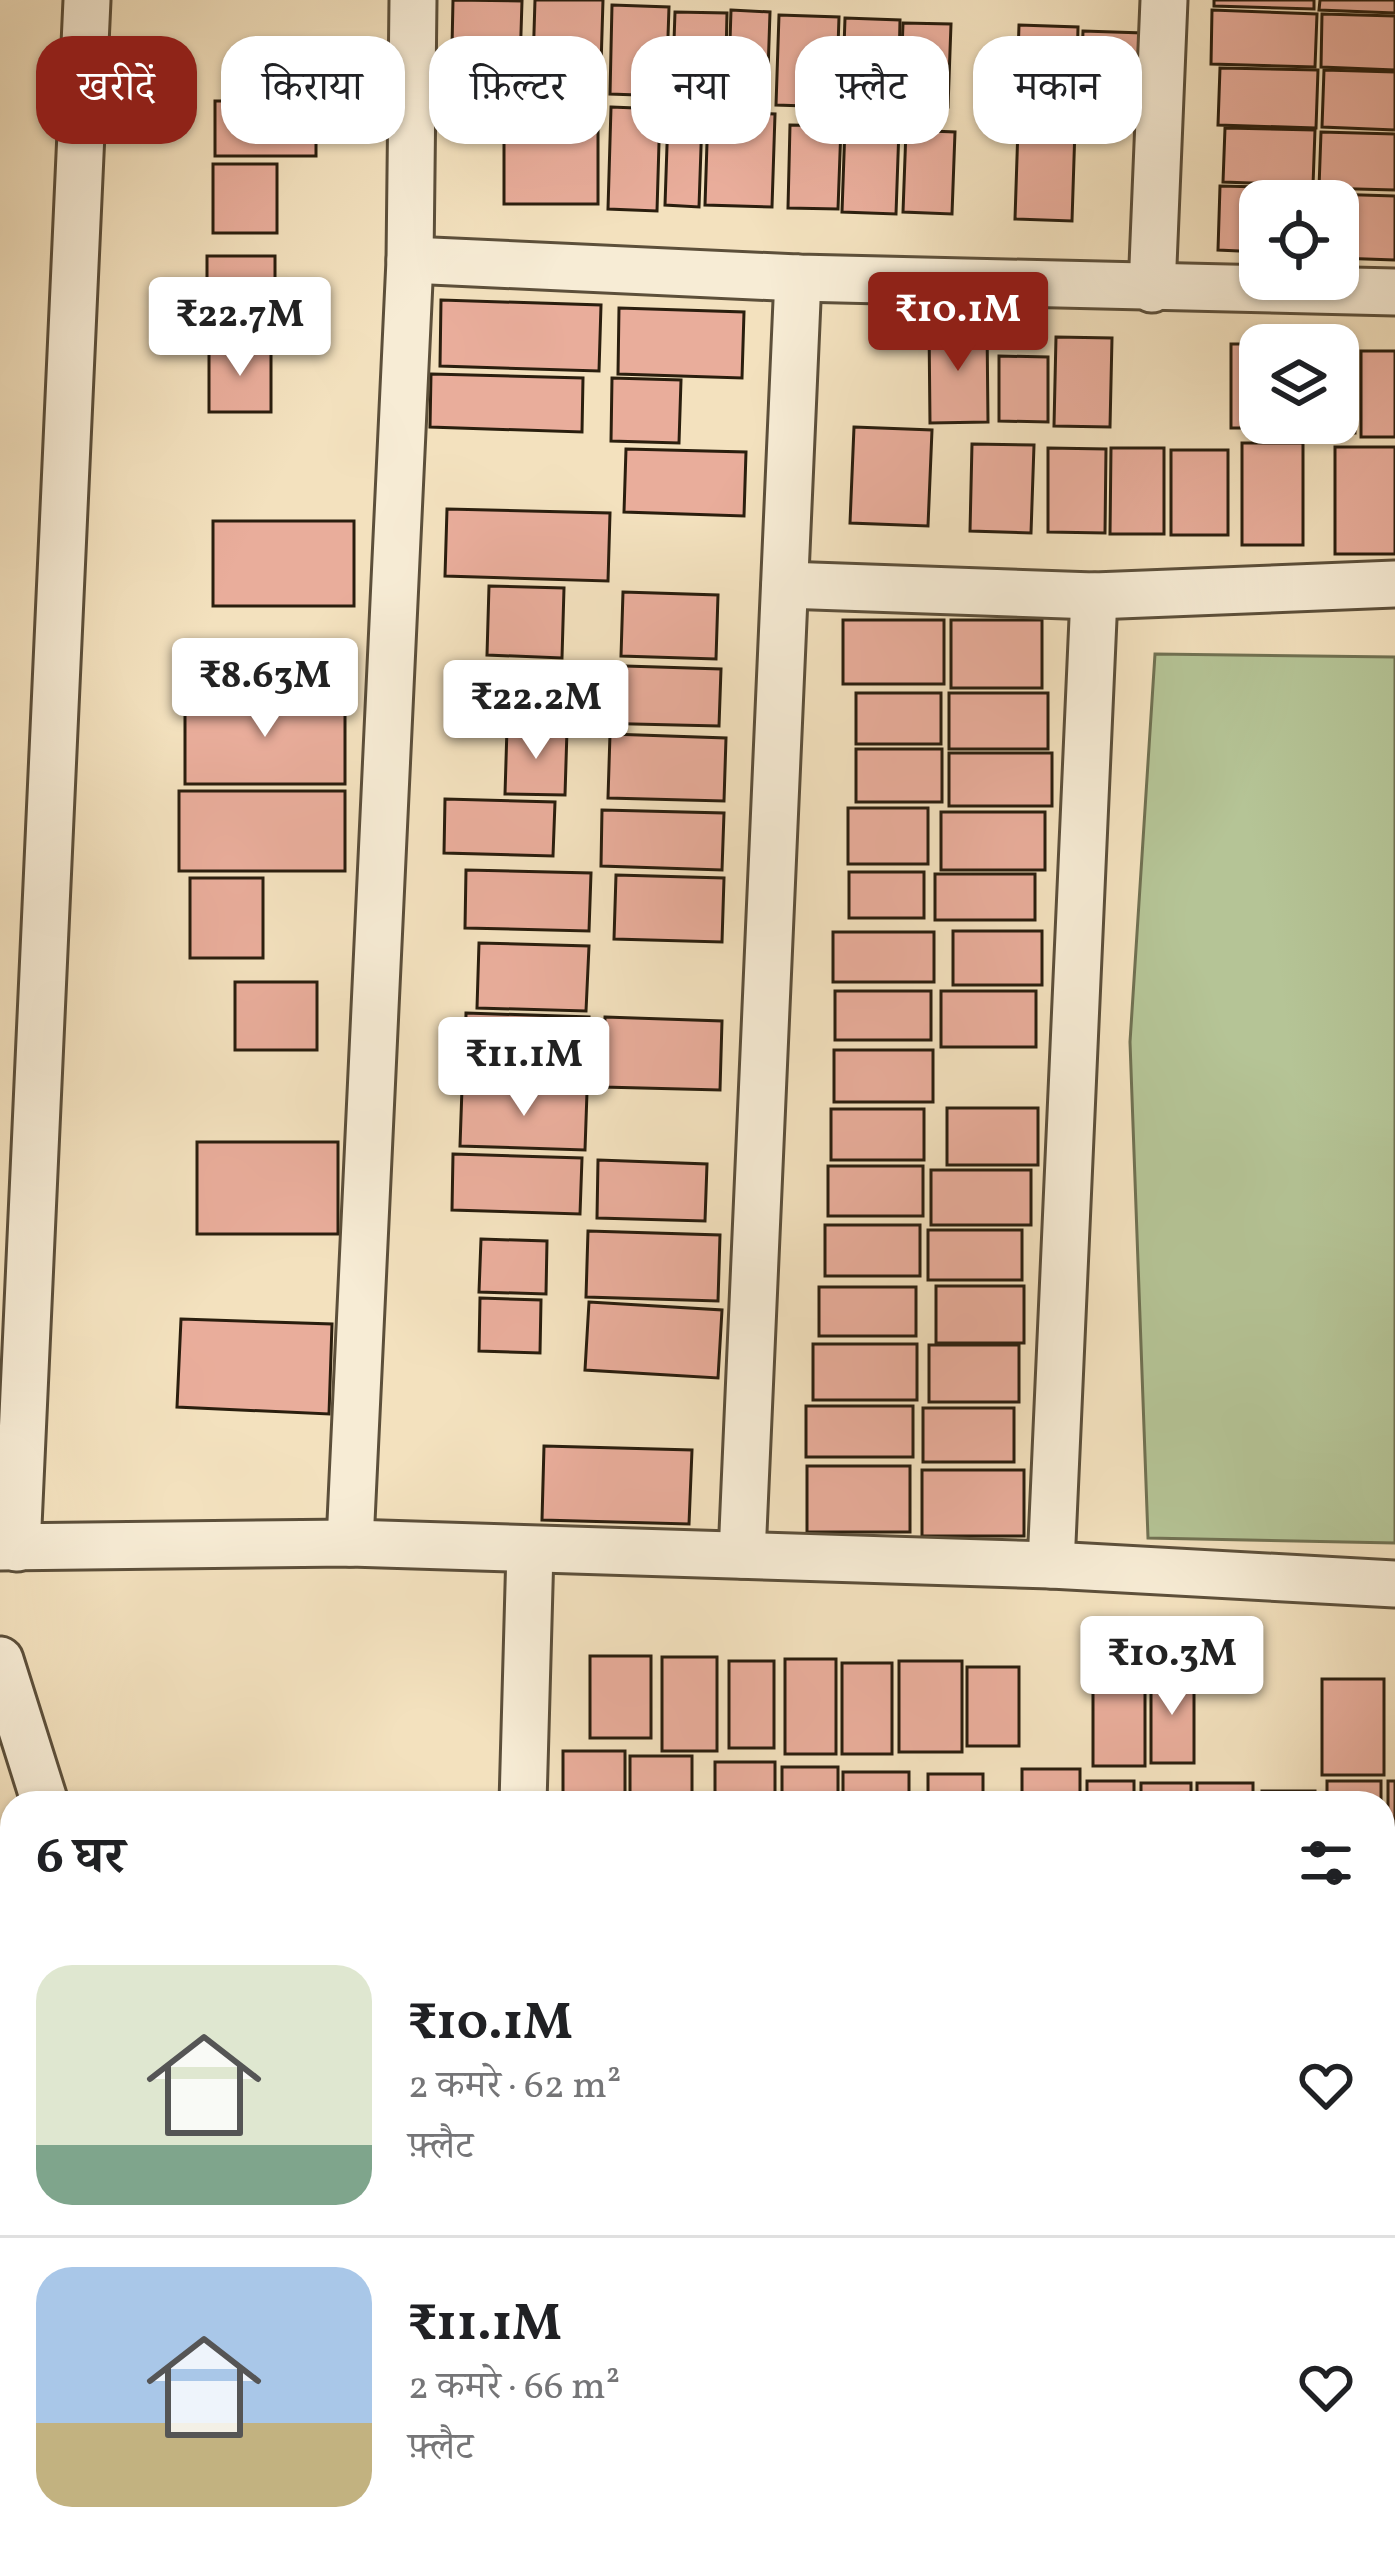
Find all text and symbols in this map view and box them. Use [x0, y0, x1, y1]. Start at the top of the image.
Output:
chip: खरीदें [36, 36, 197, 144]
chip: किराया [221, 36, 405, 144]
chip: फ़िल्टर [429, 36, 607, 144]
chip: नया [631, 36, 771, 144]
chip: फ़्लैट [795, 36, 949, 144]
chip: मकान [973, 36, 1142, 144]
map controls [1239, 180, 1359, 444]
button: locate [1239, 180, 1359, 300]
pin: ₹10.1M [860, 272, 1056, 374]
pin: ₹22.7M [142, 277, 338, 379]
text: ₹10.1M [895, 284, 1021, 338]
text: ₹22.7M [176, 289, 304, 343]
button: layers [1239, 324, 1359, 444]
pin: ₹8.63M [167, 638, 363, 740]
text: ₹8.63M [199, 650, 331, 704]
pin: ₹22.2M [438, 660, 634, 762]
text: ₹22.2M [470, 672, 602, 726]
pin: ₹11.1M [426, 1017, 622, 1119]
text: ₹11.1M [465, 1029, 583, 1083]
pin: ₹10.3M [1074, 1616, 1270, 1718]
text: ₹10.3M [1107, 1628, 1237, 1682]
text: 6 घर [36, 1823, 125, 1894]
icon: filters [1293, 1830, 1359, 1896]
text: ₹10.1M [408, 1989, 572, 2060]
icon: home [132, 2013, 276, 2157]
icon: heart [1293, 2052, 1359, 2118]
text: 2 कमरे · 62 m² [408, 2060, 621, 2114]
text: फ़्लैट [408, 2121, 473, 2175]
text: ₹11.1M [408, 2290, 562, 2361]
icon: home [132, 2315, 276, 2459]
icon: heart [1293, 2354, 1359, 2420]
text: 2 कमरे · 66 m² [408, 2361, 620, 2415]
text: फ़्लैट [408, 2422, 473, 2476]

